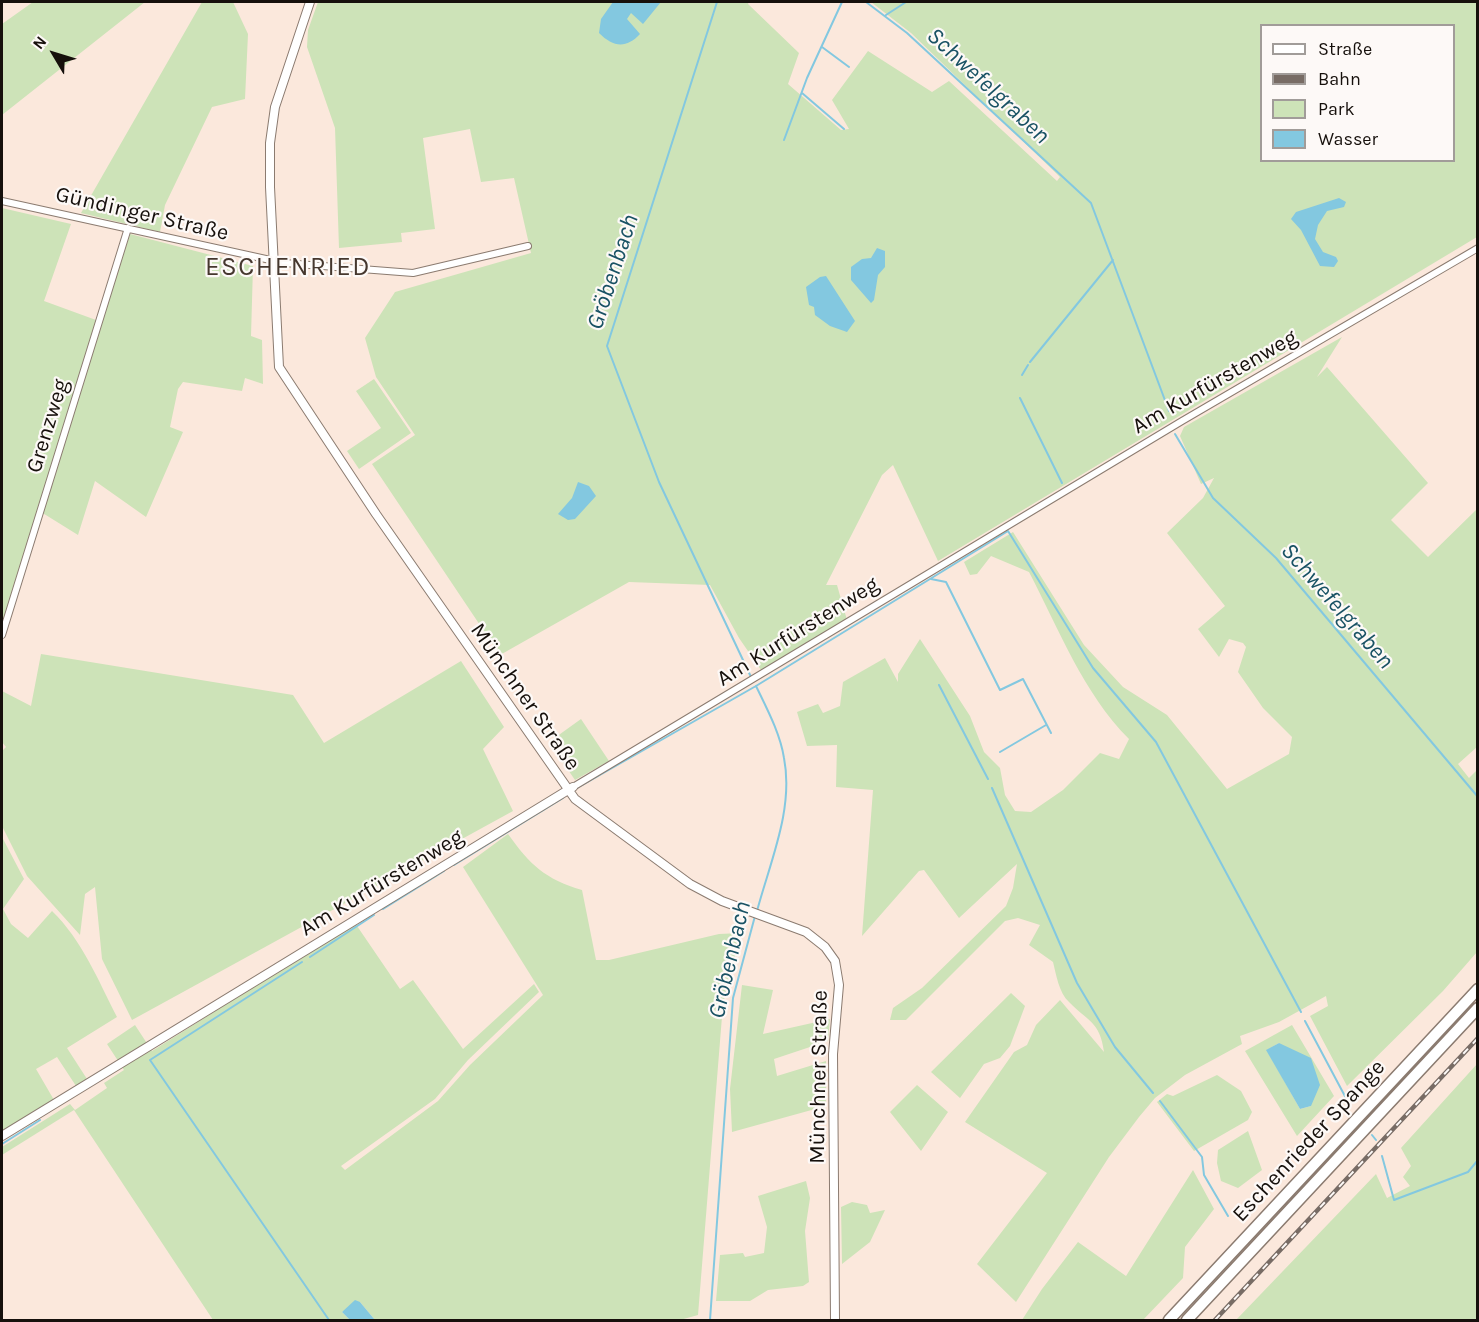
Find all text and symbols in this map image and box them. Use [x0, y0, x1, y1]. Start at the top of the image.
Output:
water label: Schwefelgraben [920, 22, 1056, 150]
north arrow [24, 24, 84, 84]
legend [1260, 24, 1455, 162]
text: N [28, 32, 50, 53]
text: Straße [1318, 38, 1372, 60]
text: Bahn [1318, 68, 1361, 90]
text: Park [1318, 98, 1355, 120]
text: Wasser [1318, 128, 1378, 150]
street label: Gündinger Straße [53, 181, 231, 247]
water label: Gröbenbach [581, 211, 645, 333]
district label: ESCHENRIED [205, 252, 371, 284]
street label: Am Kurfürstenweg [1128, 324, 1302, 440]
street label: Grenzweg [21, 376, 75, 476]
water label: Schwefelgraben [1274, 537, 1400, 675]
street label: Am Kurfürstenweg [712, 572, 884, 692]
street label: Münchner Straße [464, 618, 586, 776]
street label: Am Kurfürstenweg [296, 824, 468, 942]
water label: Gröbenbach [703, 898, 757, 1022]
street label: Münchner Straße [804, 990, 834, 1164]
street label: Eschenrieder Spange [1227, 1055, 1391, 1227]

